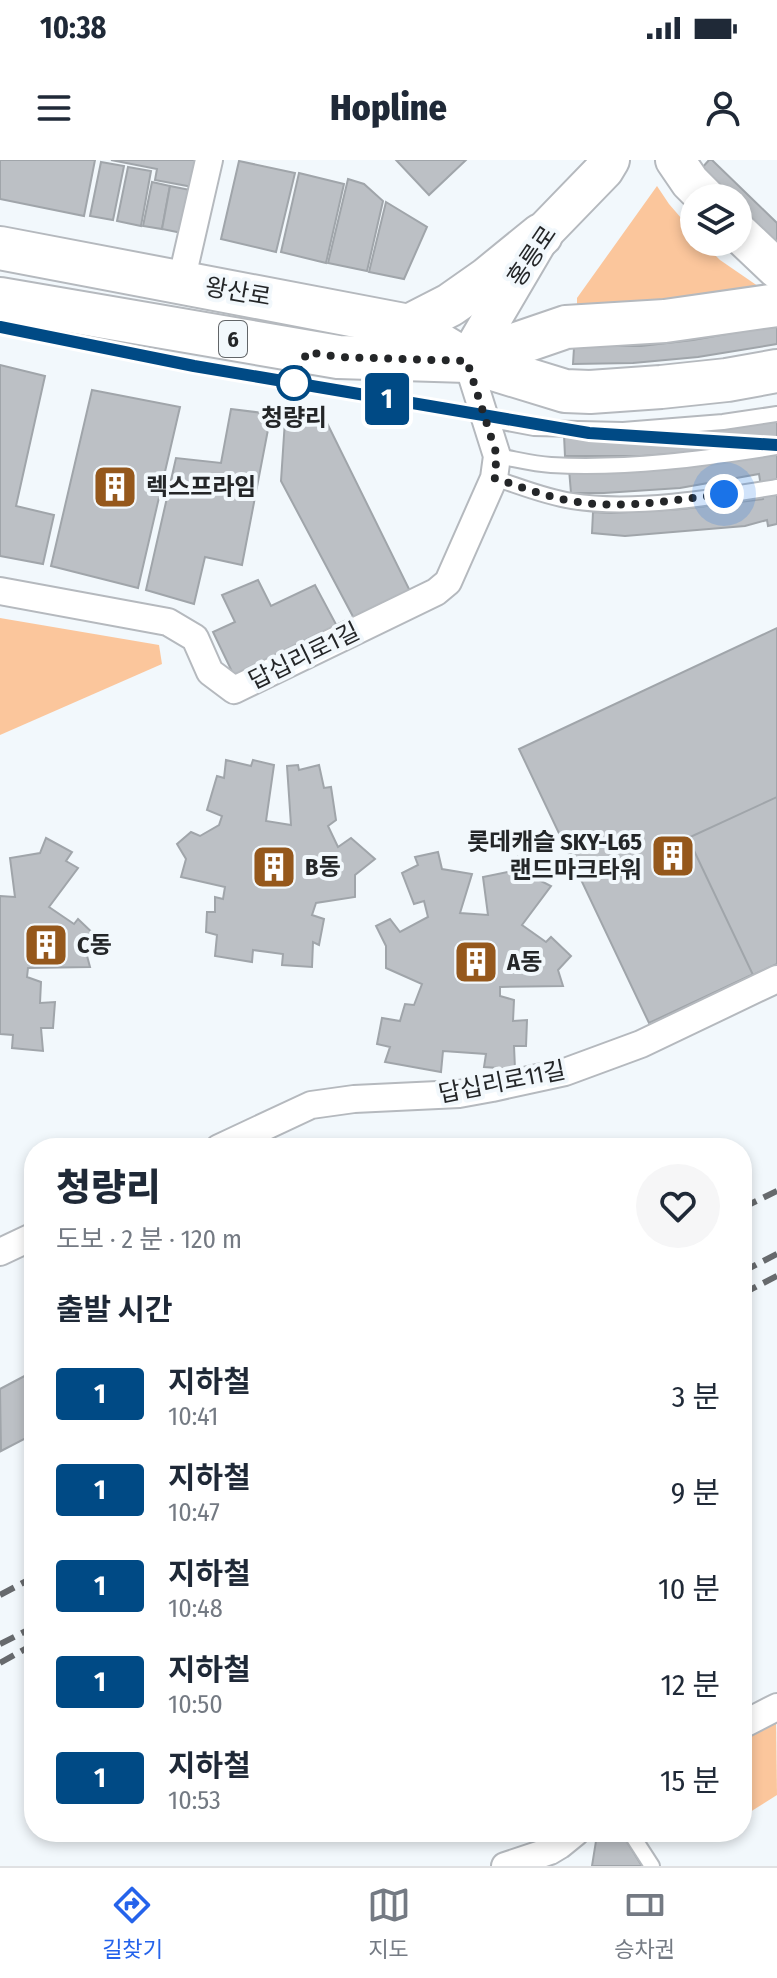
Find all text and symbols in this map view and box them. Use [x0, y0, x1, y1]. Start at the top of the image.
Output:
text: 10:38 [40, 10, 106, 46]
icon: menu [32, 86, 76, 130]
text: Hopline [330, 86, 447, 130]
icon: person [701, 86, 745, 130]
map controls [680, 184, 752, 256]
button: layers [680, 184, 752, 256]
street label: 홍릉로 [502, 221, 562, 291]
street label: 왕산로 [203, 272, 273, 312]
road number: 6 [219, 321, 247, 357]
marker: 청량리 [277, 366, 311, 400]
line badge: 1 [361, 373, 413, 425]
text: 1 [381, 382, 393, 415]
place label: 청량리 [261, 404, 327, 432]
building icon: 렉스프라임 [91, 463, 139, 511]
place label: 렉스프라임 [146, 473, 256, 501]
your location [704, 474, 744, 514]
street label: 답십리로1길 [244, 617, 364, 695]
place label: 롯데캐슬 SKY-L65 랜드마크타워 [467, 828, 642, 884]
building icon: 롯데캐슬 SKY-L65 랜드마크타워 [649, 832, 697, 880]
building icon: B동 [250, 843, 298, 891]
place label: B동 [305, 853, 341, 881]
building icon: C동 [22, 921, 70, 969]
place label: C동 [77, 931, 112, 959]
building icon: A동 [452, 938, 500, 986]
place label: A동 [506, 948, 542, 976]
street label: 답십리로11길 [436, 1056, 568, 1108]
button: heart [636, 1164, 720, 1248]
text: 청량리 [56, 1165, 161, 1211]
text: 도보 · 2 분 · 120 m [56, 1224, 242, 1255]
text: 출발 시간 [56, 1292, 173, 1328]
text: 지하철 [168, 1364, 251, 1400]
text: 1 [94, 1377, 106, 1410]
text: 3 분 [672, 1379, 720, 1415]
text: 10:41 [168, 1401, 218, 1432]
text: 지하철 [168, 1460, 251, 1496]
text: 1 [94, 1473, 106, 1506]
text: 9 분 [671, 1475, 720, 1511]
text: 10:47 [168, 1497, 220, 1528]
text: 지하철 [168, 1556, 251, 1592]
text: 1 [94, 1569, 106, 1602]
text: 10 분 [658, 1571, 720, 1607]
text: 10:48 [168, 1593, 223, 1624]
text: 지하철 [168, 1652, 251, 1688]
text: 1 [94, 1665, 106, 1698]
text: 12 분 [660, 1667, 720, 1703]
text: 10:50 [168, 1689, 223, 1720]
text: 지하철 [168, 1748, 251, 1784]
text: 1 [94, 1761, 106, 1794]
text: 15 분 [660, 1763, 720, 1799]
text: 10:53 [168, 1785, 221, 1816]
tab: 길찾기 [102, 1883, 163, 1963]
tab: 지도 [367, 1883, 411, 1963]
tab: 승차권 [614, 1883, 675, 1963]

